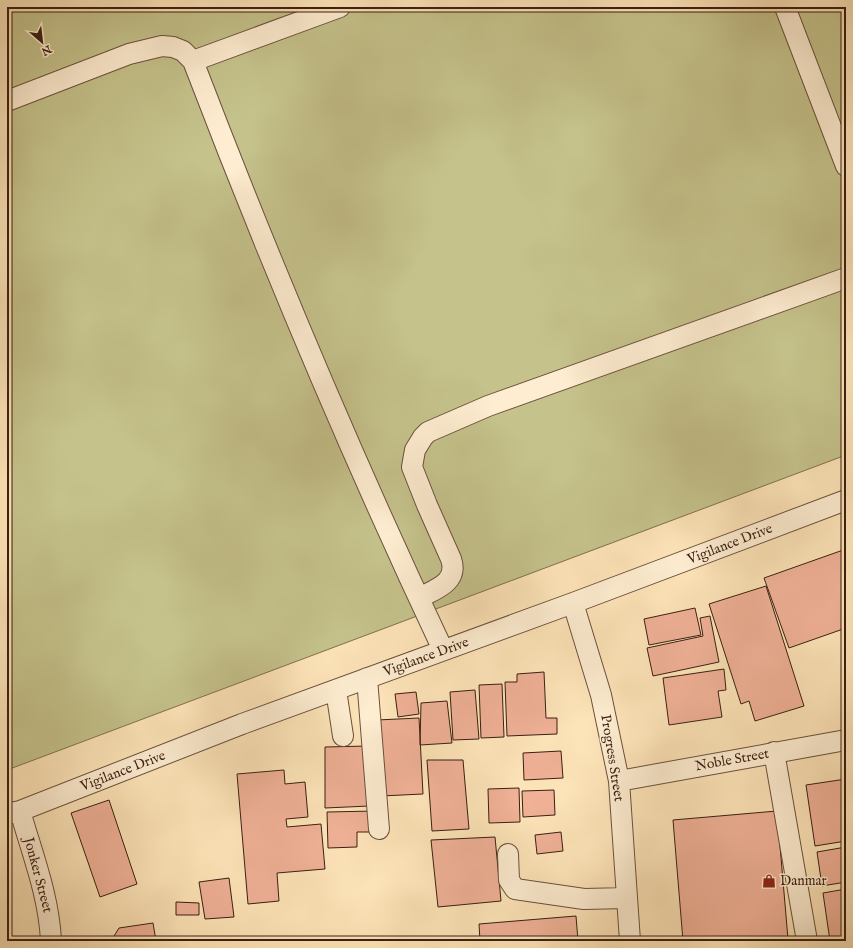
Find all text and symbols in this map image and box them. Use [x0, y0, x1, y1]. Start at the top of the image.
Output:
north arrow [22, 22, 62, 62]
text: N [38, 41, 55, 59]
street label: Vigilance Drive [684, 519, 776, 569]
street label: Vigilance Drive [380, 633, 472, 681]
street label: Progress Street [596, 713, 628, 803]
street label: Noble Street [694, 745, 771, 775]
street label: Vigilance Drive [77, 746, 169, 796]
street label: Jonker Street [19, 833, 57, 915]
place label: Danmar [780, 872, 827, 890]
shop icon: Danmar [761, 873, 777, 889]

